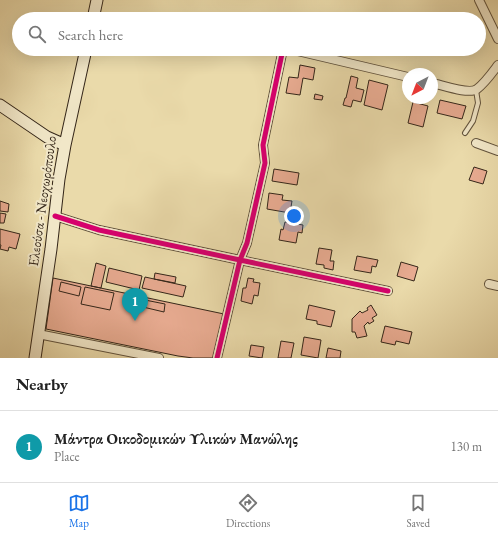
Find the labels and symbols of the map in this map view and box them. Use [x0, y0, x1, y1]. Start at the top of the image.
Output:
north arrow [402, 68, 438, 104]
street label: Ελεούσα - Νεοχωρόπουλο [24, 134, 60, 267]
your location [284, 206, 304, 226]
pin: 1 [122, 288, 148, 321]

